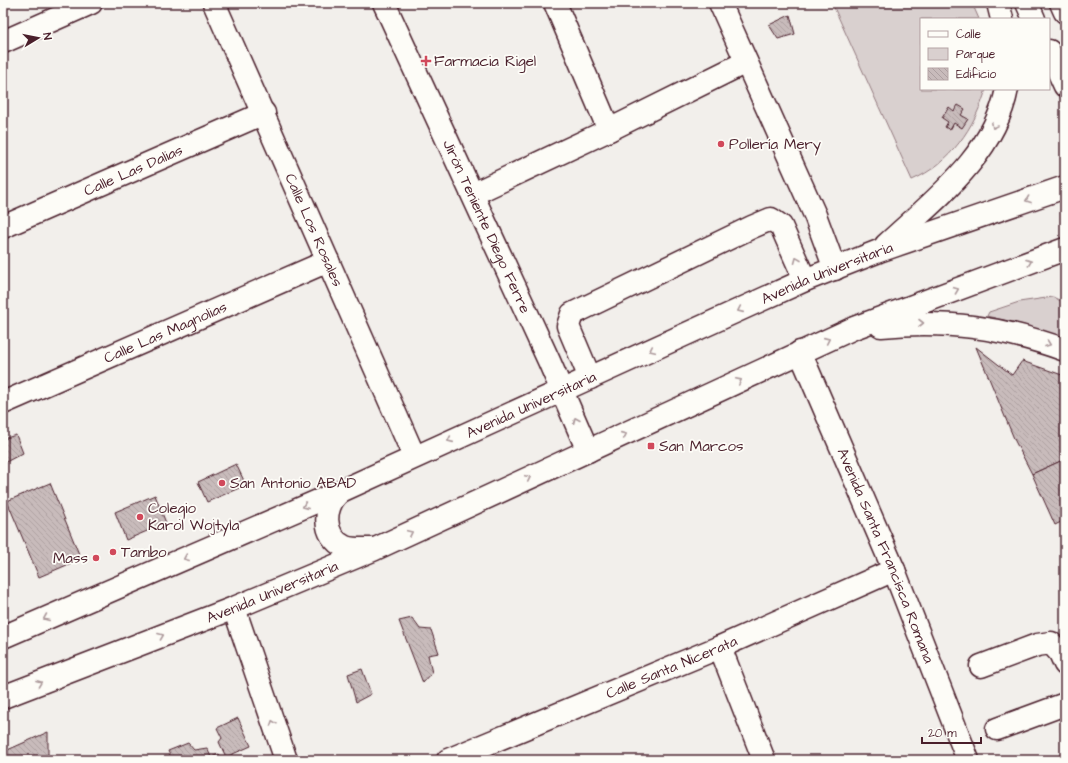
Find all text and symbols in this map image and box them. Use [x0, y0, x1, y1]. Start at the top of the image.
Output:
north arrow [18, 18, 58, 58]
legend [920, 18, 1050, 90]
text: Calle [956, 26, 981, 43]
text: N [39, 32, 55, 41]
text: Parque [956, 46, 996, 63]
place label: Farmacia Rigel [434, 51, 536, 73]
marker: Farmacia Rigel [421, 56, 431, 66]
text: Edificio [956, 66, 996, 83]
one-way arrow [991, 121, 999, 129]
place label: Pollería Mery [729, 134, 821, 156]
street label: Jirón Teniente Diego Ferre [437, 136, 536, 317]
marker: Pollería Mery [716, 139, 726, 149]
street label: Calle Las Dalias [81, 140, 186, 201]
street label: Calle Los Rosales [279, 170, 348, 290]
one-way arrow [1025, 195, 1032, 204]
street label: Avenida Universitaria [758, 237, 896, 310]
one-way arrow [794, 257, 802, 264]
one-way arrow [1026, 259, 1033, 267]
one-way arrow [952, 286, 959, 294]
street label: Calle Las Magnolias [101, 296, 231, 369]
one-way arrow [737, 305, 745, 313]
one-way arrow [918, 319, 924, 327]
one-way arrow [823, 337, 830, 345]
one-way arrow [1045, 339, 1052, 347]
one-way arrow [649, 345, 657, 353]
street label: Avenida Universitaria [463, 366, 600, 444]
one-way arrow [735, 378, 742, 386]
one-way arrow [572, 417, 580, 424]
one-way arrow [620, 431, 627, 439]
one-way arrow [446, 436, 453, 444]
place label: San Marcos [659, 436, 744, 457]
marker: San Marcos [646, 441, 656, 451]
street label: Avenida Santa Francisca Romana [832, 445, 939, 667]
place label: San Antonio ABAD [230, 473, 356, 494]
one-way arrow [524, 475, 531, 483]
marker: San Antonio ABAD [217, 478, 227, 488]
place label: Colegio Karol Wojtyla [148, 498, 240, 537]
one-way arrow [302, 501, 310, 509]
marker: Colegio Karol Wojtyla [135, 512, 145, 522]
one-way arrow [406, 530, 413, 538]
place label: Tambo [121, 542, 167, 563]
marker: Tambo [108, 547, 118, 557]
place label: Mass [53, 548, 88, 569]
marker: Mass [91, 553, 101, 563]
one-way arrow [183, 553, 190, 561]
street label: Avenida Universitaria [203, 555, 342, 629]
one-way arrow [43, 613, 51, 621]
street label: Calle Santa Nicerata [603, 631, 741, 704]
one-way arrow [157, 633, 164, 641]
one-way arrow [36, 680, 43, 688]
scale bar [922, 719, 981, 745]
one-way arrow [270, 720, 278, 727]
text: 20 m [928, 725, 957, 742]

